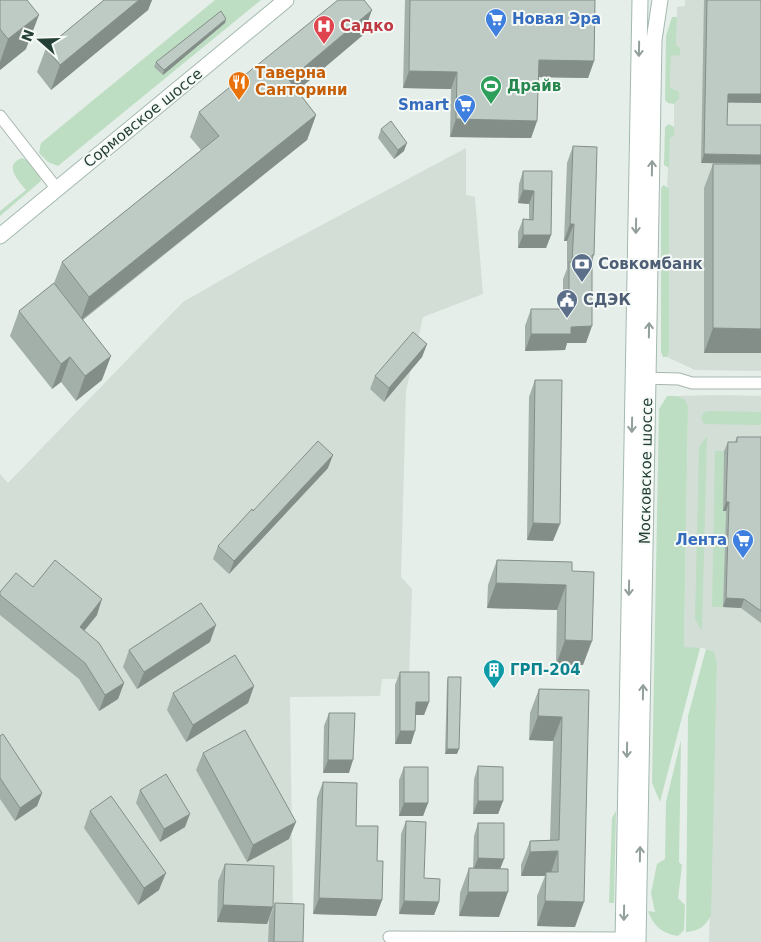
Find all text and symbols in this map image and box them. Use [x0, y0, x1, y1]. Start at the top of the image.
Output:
supermarket icon: Новая Эра [484, 7, 508, 38]
place label: Новая Эра [512, 10, 601, 28]
hospital icon: Садко [312, 14, 336, 45]
north arrow [15, 15, 65, 65]
place label: Садко [340, 17, 394, 35]
text: N [18, 27, 37, 44]
one-way arrow [634, 40, 644, 56]
place label: Таверна Санторини [255, 64, 348, 99]
street label: Сормовское шоссе [80, 65, 206, 171]
restaurant icon: Таверна Санторини [227, 70, 251, 101]
sports icon: Драйв [479, 74, 503, 105]
place label: Драйв [507, 77, 561, 95]
supermarket icon: Smart [453, 93, 477, 124]
place label: Smart [398, 96, 449, 114]
one-way arrow [647, 160, 657, 176]
one-way arrow [631, 218, 640, 234]
bank icon: Совкомбанк [570, 252, 594, 283]
place label: Совкомбанк [598, 255, 703, 273]
public building icon: СДЭК [555, 288, 579, 319]
place label: СДЭК [583, 291, 631, 309]
one-way arrow [644, 323, 654, 339]
street label: Московское шоссе [636, 398, 656, 544]
one-way arrow [627, 417, 637, 433]
supermarket icon: Лента [731, 528, 755, 559]
place label: Лента [675, 531, 727, 549]
one-way arrow [624, 580, 634, 596]
building icon: ГРП-204 [482, 658, 506, 689]
place label: ГРП-204 [510, 661, 581, 679]
one-way arrow [638, 684, 647, 700]
one-way arrow [622, 742, 631, 758]
one-way arrow [635, 846, 645, 862]
one-way arrow [619, 904, 629, 921]

